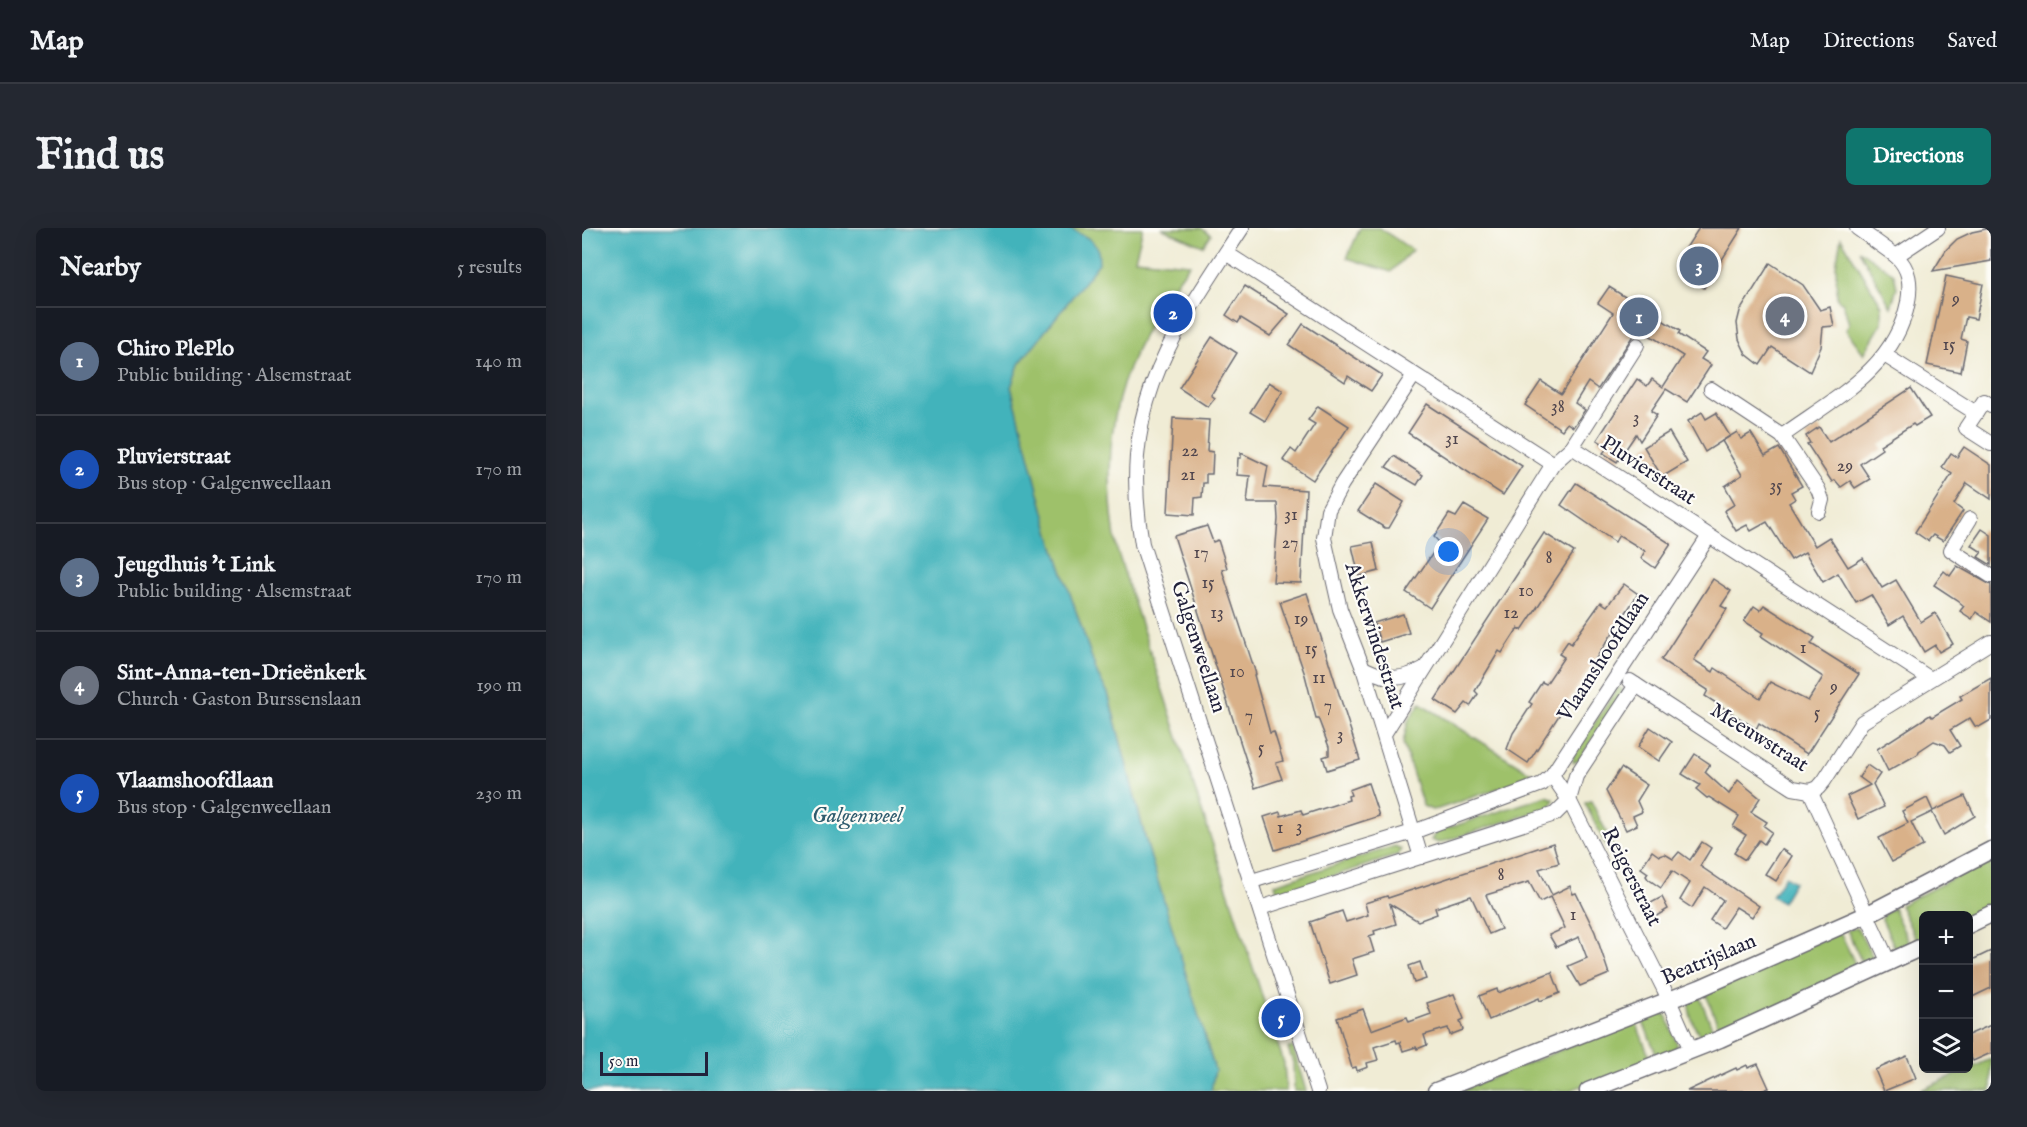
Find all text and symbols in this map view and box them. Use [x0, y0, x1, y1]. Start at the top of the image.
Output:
text: Map [30, 24, 84, 59]
text: Map [1750, 28, 1790, 55]
text: Directions [1823, 28, 1914, 55]
text: Saved [1947, 28, 1997, 55]
button: Directions [1846, 128, 1991, 185]
text: Find us [36, 130, 164, 183]
pin: 3 [1680, 243, 1718, 288]
text: Nearby [60, 251, 141, 284]
text: 5 results [457, 255, 522, 280]
house number: 9 [1951, 288, 1960, 311]
pin: 2 [1154, 290, 1192, 335]
pin: 1 [1620, 294, 1658, 340]
pin: 4 [1766, 294, 1804, 338]
house number: 15 [1942, 334, 1956, 357]
text: Chiro PlePlo [117, 335, 234, 363]
text: 1 [76, 349, 83, 374]
text: 140 m [475, 349, 522, 374]
text: Public building · Alsemstraat [117, 363, 352, 388]
house number: 38 [1551, 396, 1565, 419]
house number: 3 [1633, 407, 1639, 430]
house number: 31 [1445, 428, 1459, 451]
street label: Pluvierstraat [1595, 430, 1701, 512]
house number: 22 [1182, 440, 1198, 463]
text: Pluvierstraat [117, 443, 231, 471]
house number: 29 [1837, 455, 1853, 478]
text: 2 [75, 457, 84, 482]
text: 170 m [476, 457, 522, 482]
house number: 21 [1180, 464, 1196, 487]
text: Bus stop · Galgenweellaan [117, 471, 331, 496]
house number: 35 [1769, 475, 1783, 498]
house number: 31 [1284, 504, 1298, 527]
house number: 27 [1282, 532, 1298, 555]
your location [1434, 537, 1463, 566]
house number: 17 [1193, 542, 1209, 565]
house number: 8 [1545, 547, 1553, 570]
text: Jeugdhuis 't Link [117, 551, 275, 579]
street label: Akkerwindestraat [1337, 558, 1410, 713]
text: 3 [76, 565, 83, 590]
text: 170 m [476, 565, 522, 590]
house number: 15 [1201, 572, 1215, 595]
street label: Galgenweellaan [1164, 578, 1232, 716]
text: Public building · Alsemstraat [117, 579, 352, 604]
house number: 10 [1518, 580, 1534, 603]
street label: Vlaamshoofdlaan [1551, 587, 1656, 728]
house number: 13 [1210, 602, 1224, 625]
house number: 12 [1503, 602, 1519, 625]
house number: 19 [1294, 608, 1308, 631]
house number: 1 [1800, 637, 1806, 660]
house number: 15 [1304, 638, 1318, 661]
text: Sint-Anna-ten-Drieënkerk [117, 659, 366, 687]
house number: 10 [1229, 661, 1245, 684]
house number: 11 [1312, 667, 1326, 690]
text: 4 [75, 673, 84, 698]
text: 190 m [476, 673, 522, 698]
house number: 9 [1829, 676, 1838, 699]
text: Church · Gaston Burssenslaan [117, 687, 361, 712]
house number: 7 [1324, 695, 1332, 718]
street label: Meeuwstraat [1705, 697, 1813, 779]
house number: 5 [1814, 702, 1821, 725]
house number: 7 [1245, 705, 1253, 728]
house number: 3 [1337, 724, 1343, 747]
house number: 5 [1258, 737, 1265, 760]
text: Vlaamshoofdlaan [117, 767, 273, 795]
text: 5 [76, 781, 83, 806]
text: 230 m [476, 781, 522, 806]
text: Bus stop · Galgenweellaan [117, 795, 331, 820]
water label: Galgenweel [812, 802, 904, 830]
house number: 3 [1296, 816, 1302, 839]
house number: 1 [1277, 817, 1283, 840]
street label: Reigerstraat [1595, 823, 1667, 931]
house number: 8 [1497, 864, 1505, 887]
house number: 1 [1570, 904, 1576, 927]
map controls [1919, 911, 1973, 1073]
button: + [1919, 911, 1973, 965]
street label: Beatrijslaan [1657, 928, 1761, 992]
button: − [1919, 965, 1973, 1019]
pin: 5 [1262, 996, 1300, 1040]
button: layers [1919, 1019, 1973, 1073]
scale bar [600, 1049, 708, 1076]
text: 50 m [609, 1052, 638, 1072]

